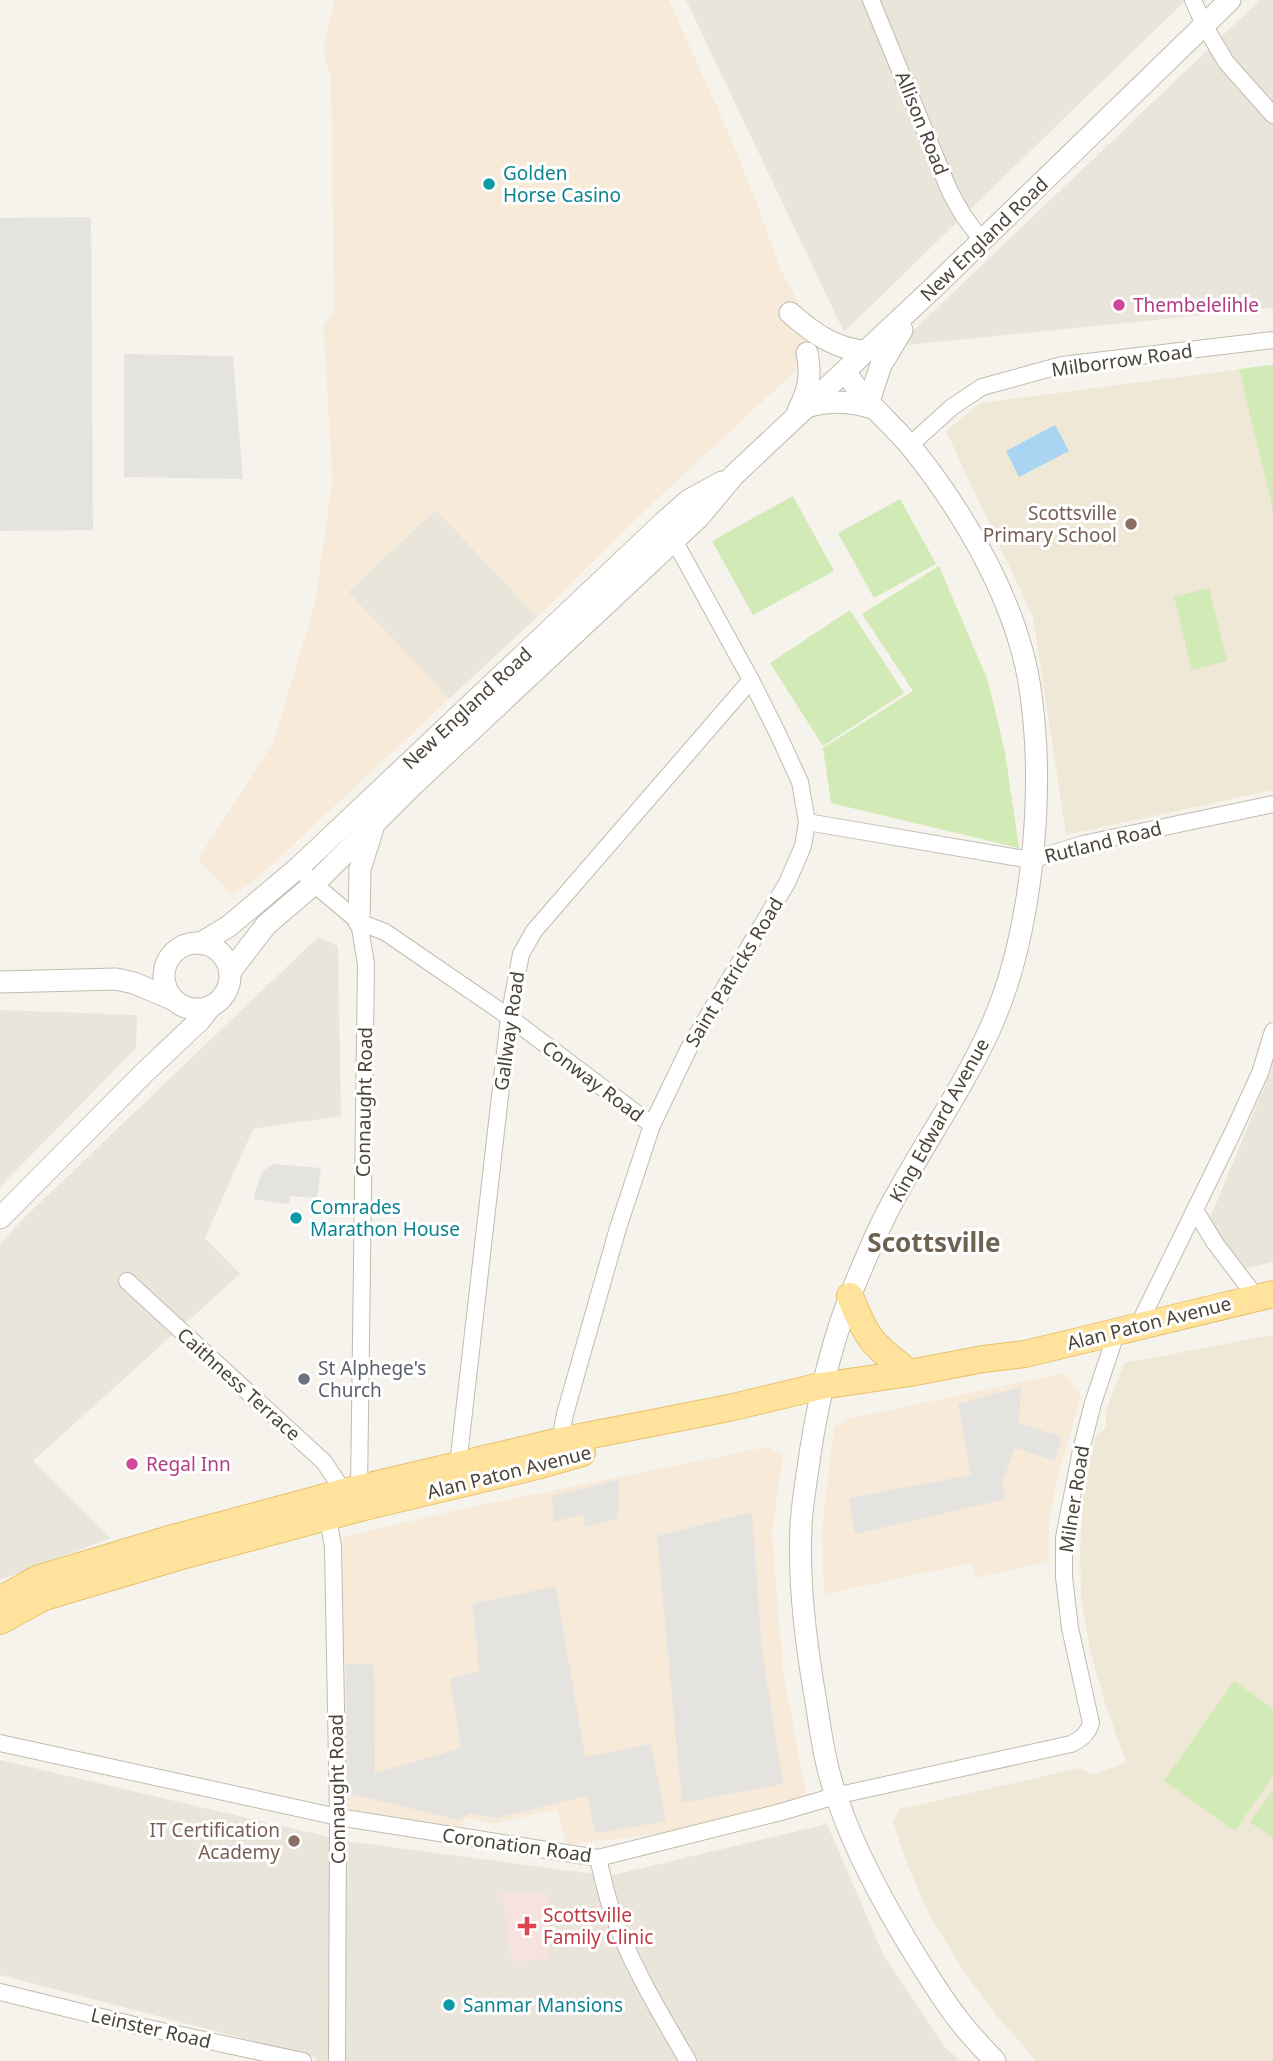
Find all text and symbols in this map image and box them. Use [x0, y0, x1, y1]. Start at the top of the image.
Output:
street label: Allison Road [889, 67, 955, 179]
place label: Golden Horse Casino [503, 160, 621, 208]
street label: New England Road [914, 171, 1054, 307]
marker: Golden Horse Casino [481, 176, 497, 192]
place label: Thembelelihle [1133, 292, 1259, 318]
marker: Thembelelihle [1111, 297, 1127, 313]
street label: Milborrow Road [1050, 337, 1194, 383]
place label: Scottsville Primary School [983, 500, 1117, 548]
marker: Scottsville Primary School [1123, 516, 1139, 532]
street label: New England Road [397, 641, 537, 775]
street label: Rutland Road [1042, 815, 1164, 869]
street label: Saint Patricks Road [679, 892, 789, 1052]
street label: Gallway Road [488, 970, 530, 1092]
street label: Connaught Road [350, 1027, 378, 1177]
street label: King Edward Avenue [883, 1033, 995, 1207]
street label: Conway Road [537, 1034, 649, 1128]
place label: Comrades Marathon House [310, 1194, 460, 1242]
marker: Comrades Marathon House [288, 1210, 304, 1226]
district label: Scottsville [867, 1224, 1001, 1260]
street label: Alan Paton Avenue [1064, 1290, 1234, 1356]
street label: Caithness Terrace [172, 1322, 306, 1446]
place label: St Alphege's Church [318, 1355, 426, 1403]
marker: St Alphege's Church [296, 1371, 312, 1387]
street label: Alan Paton Avenue [424, 1439, 594, 1505]
street label: Milner Road [1053, 1444, 1095, 1554]
place label: Regal Inn [146, 1451, 231, 1477]
marker: Regal Inn [124, 1456, 140, 1472]
street label: Connaught Road [323, 1714, 351, 1864]
place label: IT Certification Academy [150, 1817, 280, 1865]
street label: Coronation Road [441, 1822, 593, 1868]
marker: IT Certification Academy [286, 1833, 302, 1849]
place label: Scottsville Family Clinic [543, 1902, 653, 1950]
marker: Scottsville Family Clinic [517, 1916, 537, 1936]
place label: Sanmar Mansions [463, 1992, 623, 2018]
marker: Sanmar Mansions [441, 1997, 457, 2013]
street label: Leinster Road [88, 2002, 214, 2054]

